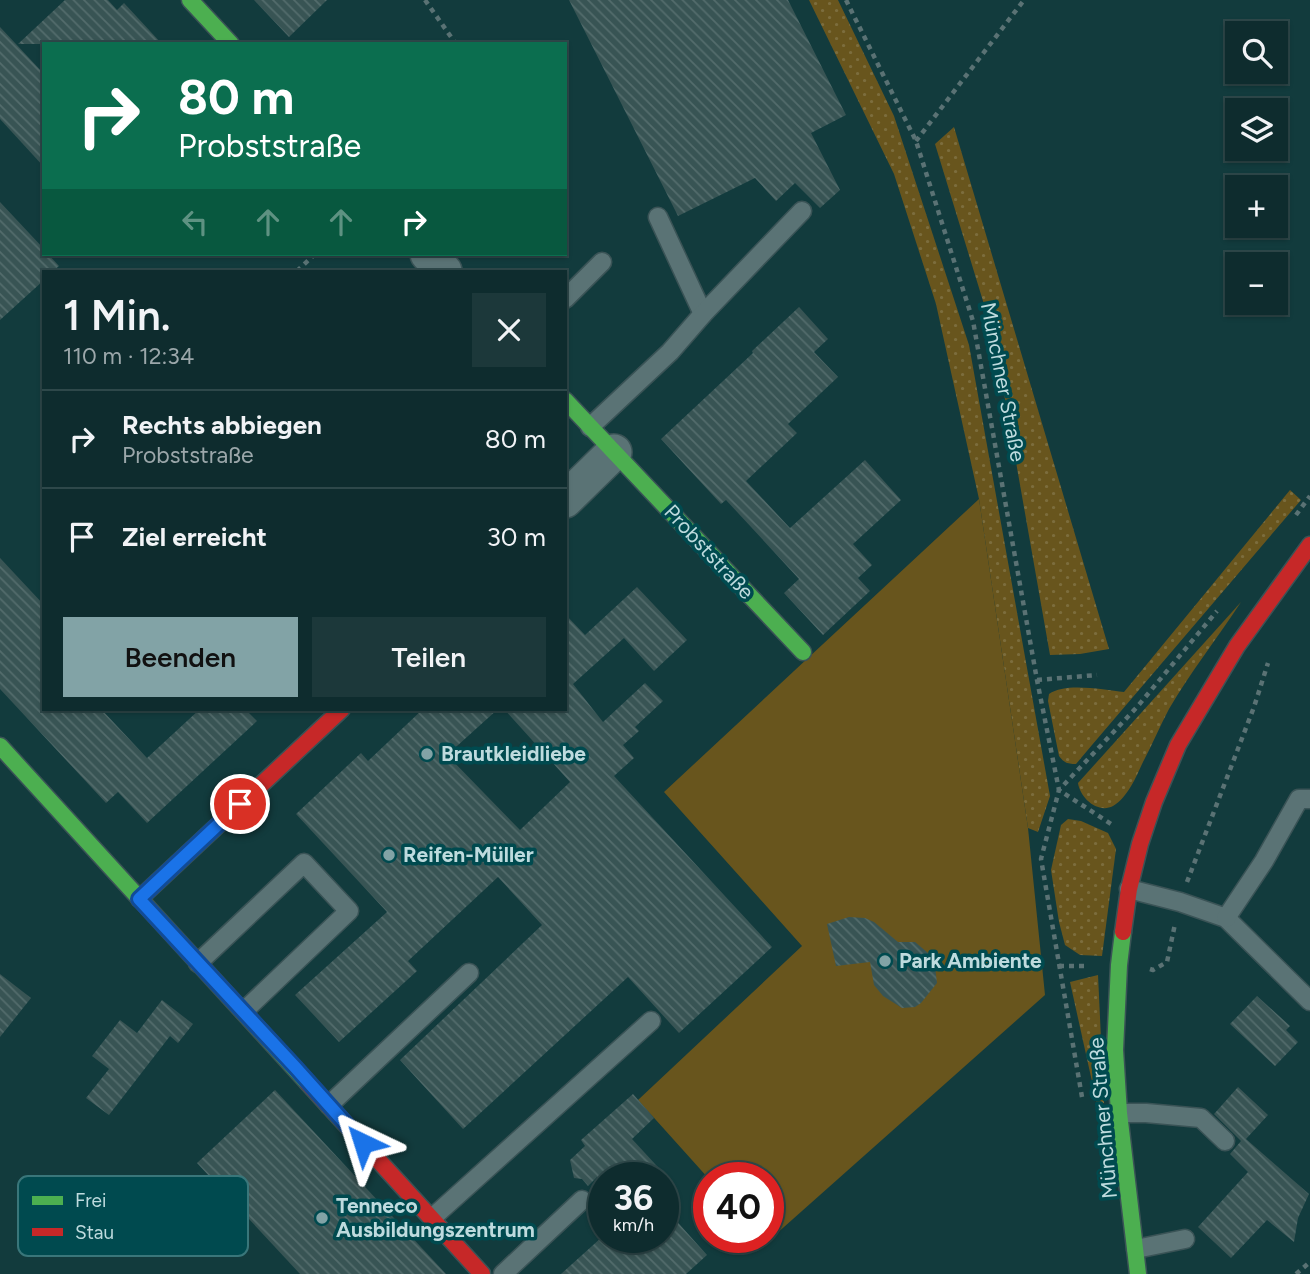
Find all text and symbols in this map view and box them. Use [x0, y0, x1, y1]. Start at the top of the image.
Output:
map controls [1225, 21, 1288, 315]
button: search [1225, 21, 1288, 84]
text: 80 m [178, 67, 294, 126]
icon: right [63, 70, 154, 161]
button: layers [1225, 98, 1288, 161]
text: Probststraße [178, 127, 361, 165]
button: + [1225, 175, 1288, 238]
icon: left [176, 203, 214, 241]
icon: ahead [249, 203, 287, 241]
icon: ahead [322, 203, 360, 241]
icon: right [395, 203, 433, 241]
button: − [1225, 252, 1288, 315]
text: 1 Min. [63, 290, 170, 341]
button: close [472, 293, 546, 367]
street label: Münchner Straße [976, 300, 1031, 464]
text: 110 m · 12:34 [63, 342, 194, 370]
text: Rechts abbiegen [122, 409, 322, 441]
icon: right [63, 420, 101, 458]
text: 80 m [485, 423, 546, 455]
text: Probststraße [122, 441, 254, 469]
street label: Probststraße [659, 499, 760, 604]
icon: arrive [63, 518, 101, 556]
text: Ziel erreicht [122, 521, 267, 553]
text: 30 m [487, 521, 546, 553]
button: Beenden [63, 617, 298, 697]
button: Teilen [312, 617, 546, 697]
place label: Brautkleidliebe [441, 741, 586, 766]
marker: Brautkleidliebe [419, 746, 435, 762]
pin [210, 774, 270, 834]
icon: arrive [221, 785, 259, 823]
place label: Reifen-Müller [403, 842, 534, 867]
marker: Reifen-Müller [381, 847, 397, 863]
place label: Park Ambiente [899, 948, 1042, 973]
marker: Park Ambiente [877, 953, 893, 969]
street label: Münchner Straße [1083, 1036, 1122, 1200]
position arrow [326, 1106, 400, 1180]
speed limit sign: 40 [693, 1162, 784, 1253]
legend [18, 1176, 248, 1256]
text: 36 [614, 1177, 653, 1219]
text: Frei [75, 1189, 106, 1212]
place label: Tenneco Ausbildungszentrum [336, 1193, 535, 1242]
marker: Tenneco Ausbildungszentrum [314, 1210, 330, 1226]
text: km/h [613, 1214, 654, 1236]
text: Stau [75, 1221, 114, 1244]

